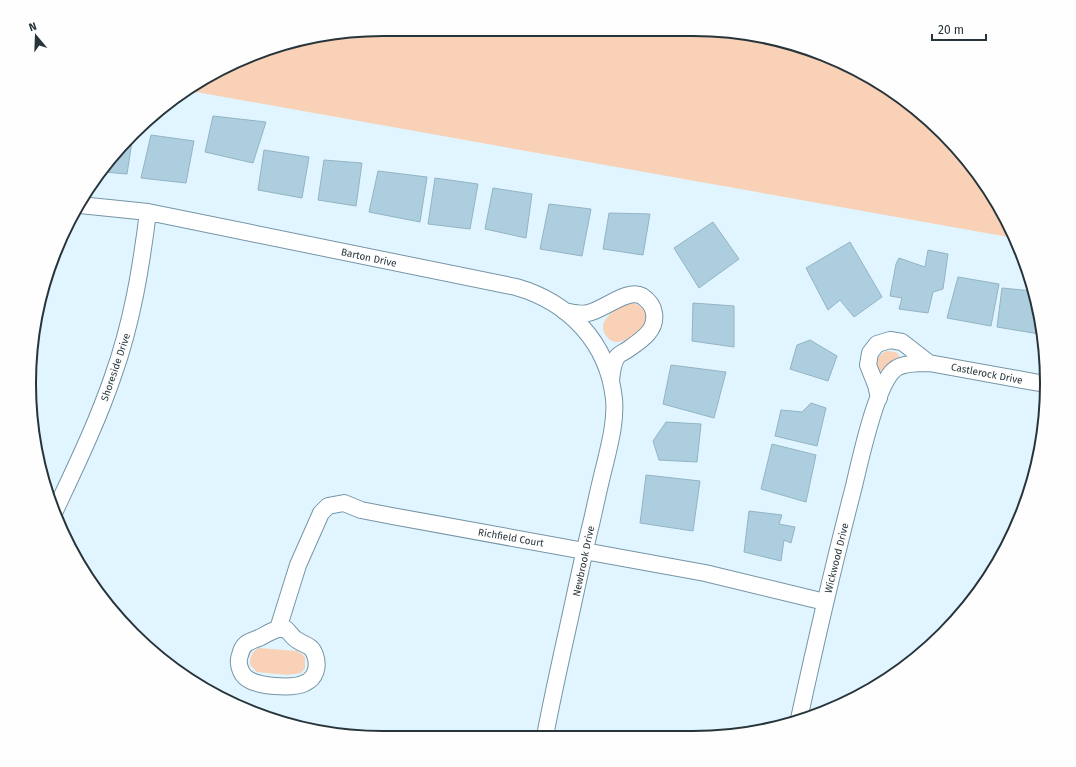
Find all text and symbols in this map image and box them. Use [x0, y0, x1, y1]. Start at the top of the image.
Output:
north arrow [16, 16, 56, 56]
scale bar [932, 16, 986, 42]
text: N [27, 20, 38, 34]
text: 20 m [938, 23, 964, 37]
street label: Barton Drive [340, 246, 398, 270]
street label: Shoreside Drive [99, 332, 133, 403]
street label: Castlerock Drive [950, 361, 1024, 387]
street label: Wickwood Drive [822, 522, 851, 595]
street label: Newbrook Drive [571, 525, 597, 598]
street label: Richfield Court [477, 526, 545, 550]

